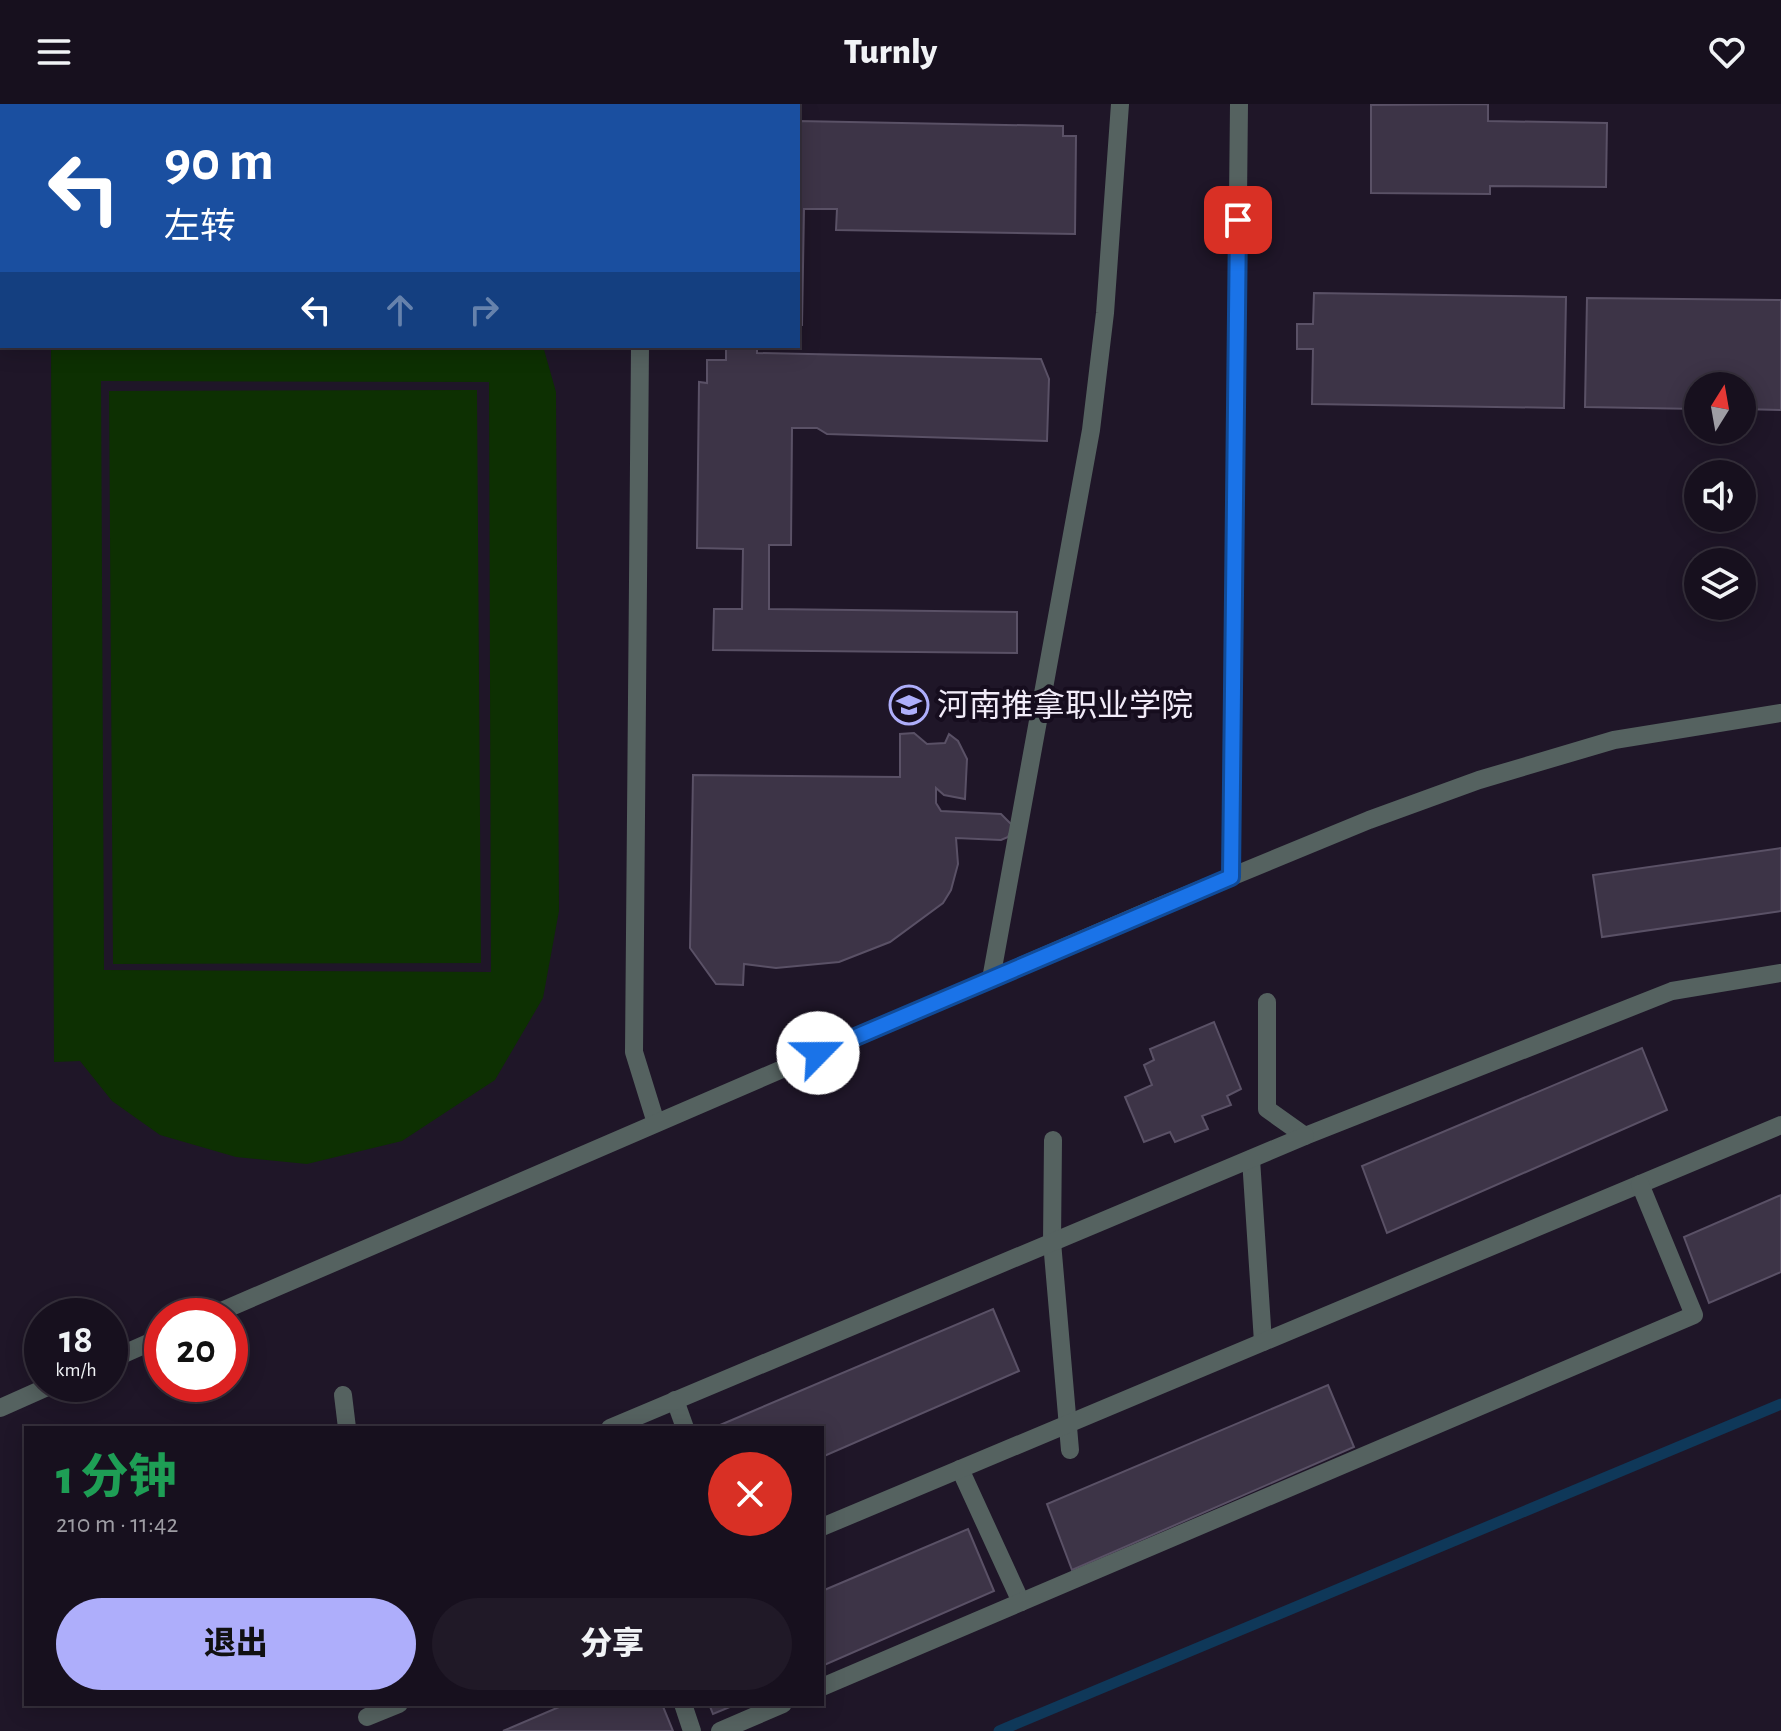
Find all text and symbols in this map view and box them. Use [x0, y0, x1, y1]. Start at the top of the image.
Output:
icon: menu [32, 30, 76, 74]
icon: heart [1705, 30, 1749, 74]
text: Turnly [844, 34, 937, 70]
text: 90 m [164, 134, 274, 190]
icon: left [32, 136, 136, 240]
pin [1204, 186, 1272, 254]
icon: arrive [1216, 198, 1260, 242]
text: 左转 [164, 209, 236, 245]
icon: left [294, 288, 338, 332]
icon: ahead [378, 288, 422, 332]
icon: right [462, 288, 506, 332]
north arrow [1684, 372, 1756, 444]
map controls [1684, 372, 1756, 620]
button: sound [1684, 460, 1756, 532]
button: layers [1684, 548, 1756, 620]
school or university icon: 河南推拿职业学院 [888, 684, 930, 726]
place label: 河南推拿职业学院 [937, 688, 1193, 722]
position arrow [776, 1011, 860, 1095]
speed limit sign: 20 [144, 1298, 248, 1402]
text: 18 [59, 1320, 93, 1360]
text: km/h [55, 1360, 97, 1380]
button: close [708, 1452, 792, 1536]
text: 1 分钟 [56, 1455, 177, 1503]
text: 210 m · 11:42 [56, 1511, 178, 1537]
button: 退出 [56, 1598, 416, 1690]
button: 分享 [432, 1598, 792, 1690]

